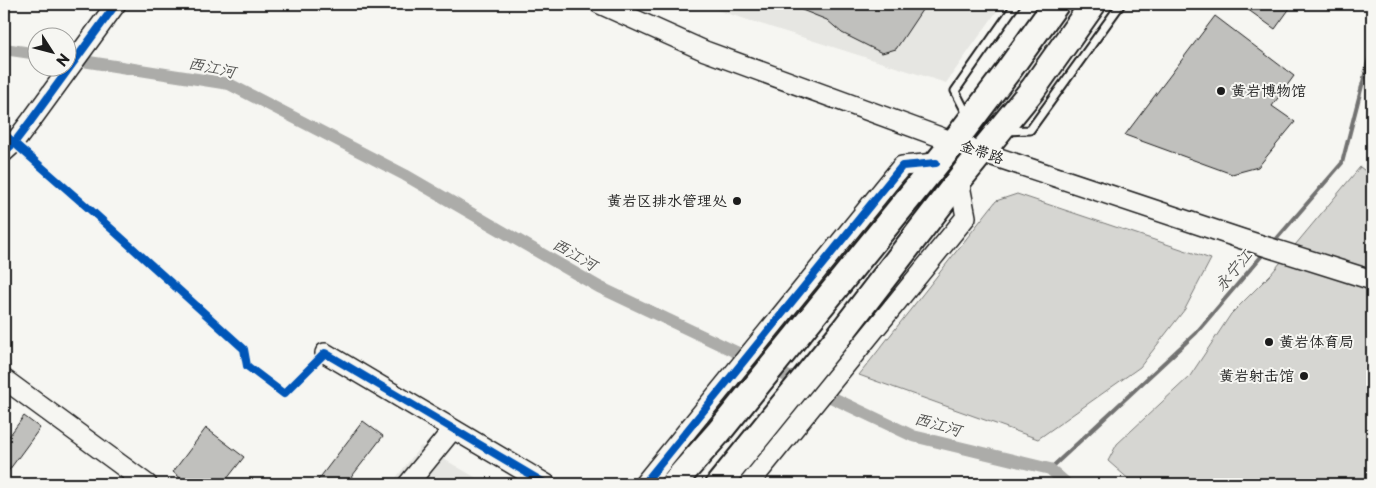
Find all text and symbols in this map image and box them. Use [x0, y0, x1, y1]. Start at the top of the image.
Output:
north arrow [28, 28, 78, 78]
text: N [51, 49, 75, 71]
water label: 西江河 [186, 49, 241, 83]
place label: 黄岩博物馆 [1231, 78, 1306, 101]
marker: 黄岩博物馆 [1215, 85, 1227, 97]
street label: 金带路 [957, 132, 1008, 169]
place label: 黄岩区排水管理处 [607, 188, 727, 211]
marker: 黄岩区排水管理处 [731, 195, 743, 207]
water label: 西江河 [549, 231, 605, 277]
water label: 永宁江 [1208, 242, 1257, 295]
place label: 黄岩体育局 [1279, 329, 1354, 352]
marker: 黄岩体育局 [1263, 336, 1275, 348]
place label: 黄岩射击馆 [1219, 363, 1294, 386]
marker: 黄岩射击馆 [1298, 370, 1310, 382]
water label: 西江河 [912, 405, 968, 442]

